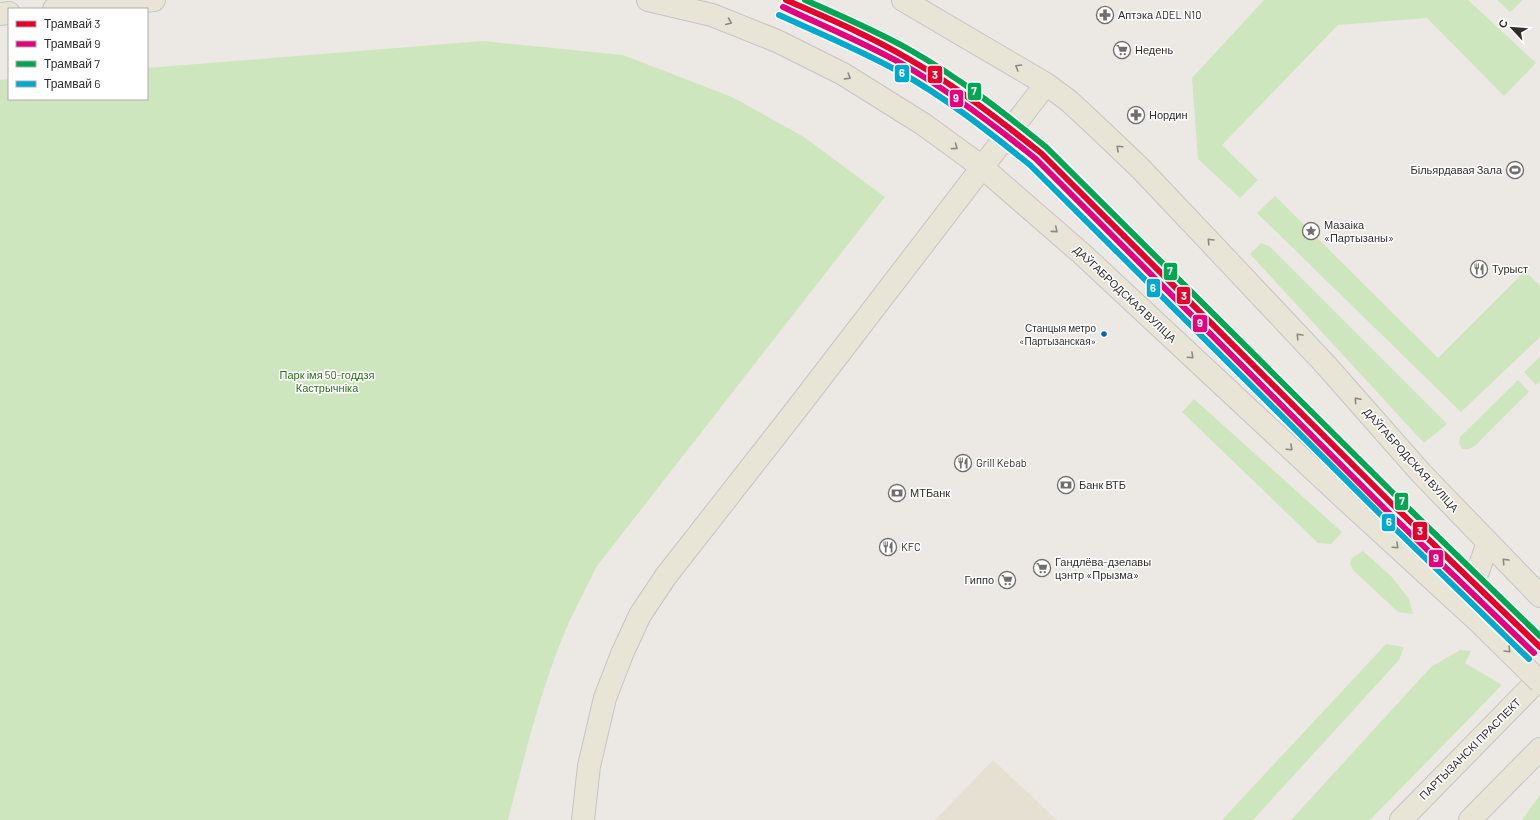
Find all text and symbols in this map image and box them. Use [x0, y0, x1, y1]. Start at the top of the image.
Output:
pharmacy icon: Аптэка ADEL N10 [1095, 5, 1115, 25]
legend [8, 8, 148, 100]
place label: Аптэка ADEL N10 [1118, 8, 1201, 21]
north arrow [1492, 8, 1532, 48]
text: Трамвай 3 [44, 16, 100, 31]
text: С [1495, 17, 1510, 30]
one-way arrow [726, 18, 733, 26]
text: Трамвай 9 [44, 36, 101, 51]
supermarket icon: Недень [1112, 40, 1132, 60]
place label: Недень [1135, 43, 1173, 56]
text: Трамвай 7 [44, 56, 100, 71]
line badge: 6 [894, 64, 910, 83]
one-way arrow [1015, 64, 1022, 71]
line badge: 3 [927, 65, 943, 84]
text: 6 [899, 66, 905, 79]
text: 3 [932, 68, 938, 81]
one-way arrow [843, 72, 850, 79]
text: Трамвай 6 [44, 76, 100, 91]
line badge: 7 [967, 82, 982, 101]
text: 7 [971, 84, 977, 97]
line badge: 9 [949, 89, 964, 108]
text: 9 [953, 91, 959, 104]
pharmacy icon: Нордин [1126, 105, 1146, 125]
place label: Нордин [1149, 108, 1188, 121]
one-way arrow [950, 142, 957, 149]
one-way arrow [1116, 145, 1124, 153]
sports icon: Більярдавая Зала [1505, 160, 1525, 180]
place label: Більярдавая Зала [1411, 163, 1503, 176]
place label: Мазаіка «Партызаны» [1324, 218, 1394, 244]
place icon: Мазаіка «Партызаны» [1301, 221, 1321, 241]
one-way arrow [1050, 225, 1058, 233]
one-way arrow [1207, 238, 1215, 246]
street label: ДАЎГАБРОДСКАЯ ВУЛІЦА [1071, 243, 1180, 345]
restaurant icon: Турыст [1469, 259, 1489, 279]
line badge: 7 [1163, 262, 1178, 281]
place label: Турыст [1492, 262, 1528, 275]
text: 7 [1167, 264, 1173, 277]
line badge: 6 [1146, 278, 1161, 298]
text: 6 [1150, 281, 1156, 294]
line badge: 3 [1176, 286, 1191, 305]
text: 3 [1181, 289, 1187, 302]
line badge: 9 [1192, 314, 1208, 333]
text: 9 [1197, 316, 1203, 329]
place label: Станцыя метро «Партызанская» [1019, 322, 1096, 347]
marker: Станцыя метро «Партызанская» [1099, 329, 1109, 339]
one-way arrow [1296, 333, 1303, 341]
one-way arrow [1187, 352, 1194, 359]
park label: Парк імя 50-годдзя Кастрычніка [279, 368, 375, 394]
one-way arrow [1355, 398, 1362, 405]
street label: ДАЎГАБРОДСКАЯ ВУЛІЦА [1361, 405, 1462, 515]
one-way arrow [1285, 443, 1293, 451]
restaurant icon: Grill Kebab [953, 453, 973, 473]
place label: Grill Kebab [976, 456, 1027, 469]
bank icon: Банк ВТБ [1056, 475, 1076, 495]
place label: Банк ВТБ [1079, 478, 1126, 491]
bank icon: МТБанк [887, 483, 907, 503]
place label: МТБанк [910, 486, 950, 499]
line badge: 7 [1394, 492, 1409, 511]
text: 7 [1399, 494, 1405, 507]
line badge: 6 [1381, 513, 1396, 532]
text: 6 [1386, 515, 1392, 528]
line badge: 3 [1412, 521, 1428, 541]
text: 3 [1417, 524, 1423, 537]
restaurant icon: KFC [878, 537, 898, 557]
place label: KFC [901, 540, 921, 553]
one-way arrow [1391, 541, 1399, 548]
line badge: 9 [1428, 549, 1444, 568]
text: 9 [1433, 551, 1439, 564]
place label: Гандлёва-дзелавы цэнтр «Прызма» [1055, 555, 1151, 581]
supermarket icon: Гандлёва-дзелавы цэнтр «Прызма» [1032, 558, 1052, 578]
one-way arrow [1503, 558, 1510, 566]
supermarket icon: Гиппо [997, 570, 1017, 590]
place label: Гиппо [964, 573, 994, 586]
one-way arrow [1503, 645, 1510, 653]
street label: ПАРТЫЗАНСКІ ПРАСПЕКТ [1416, 695, 1523, 802]

